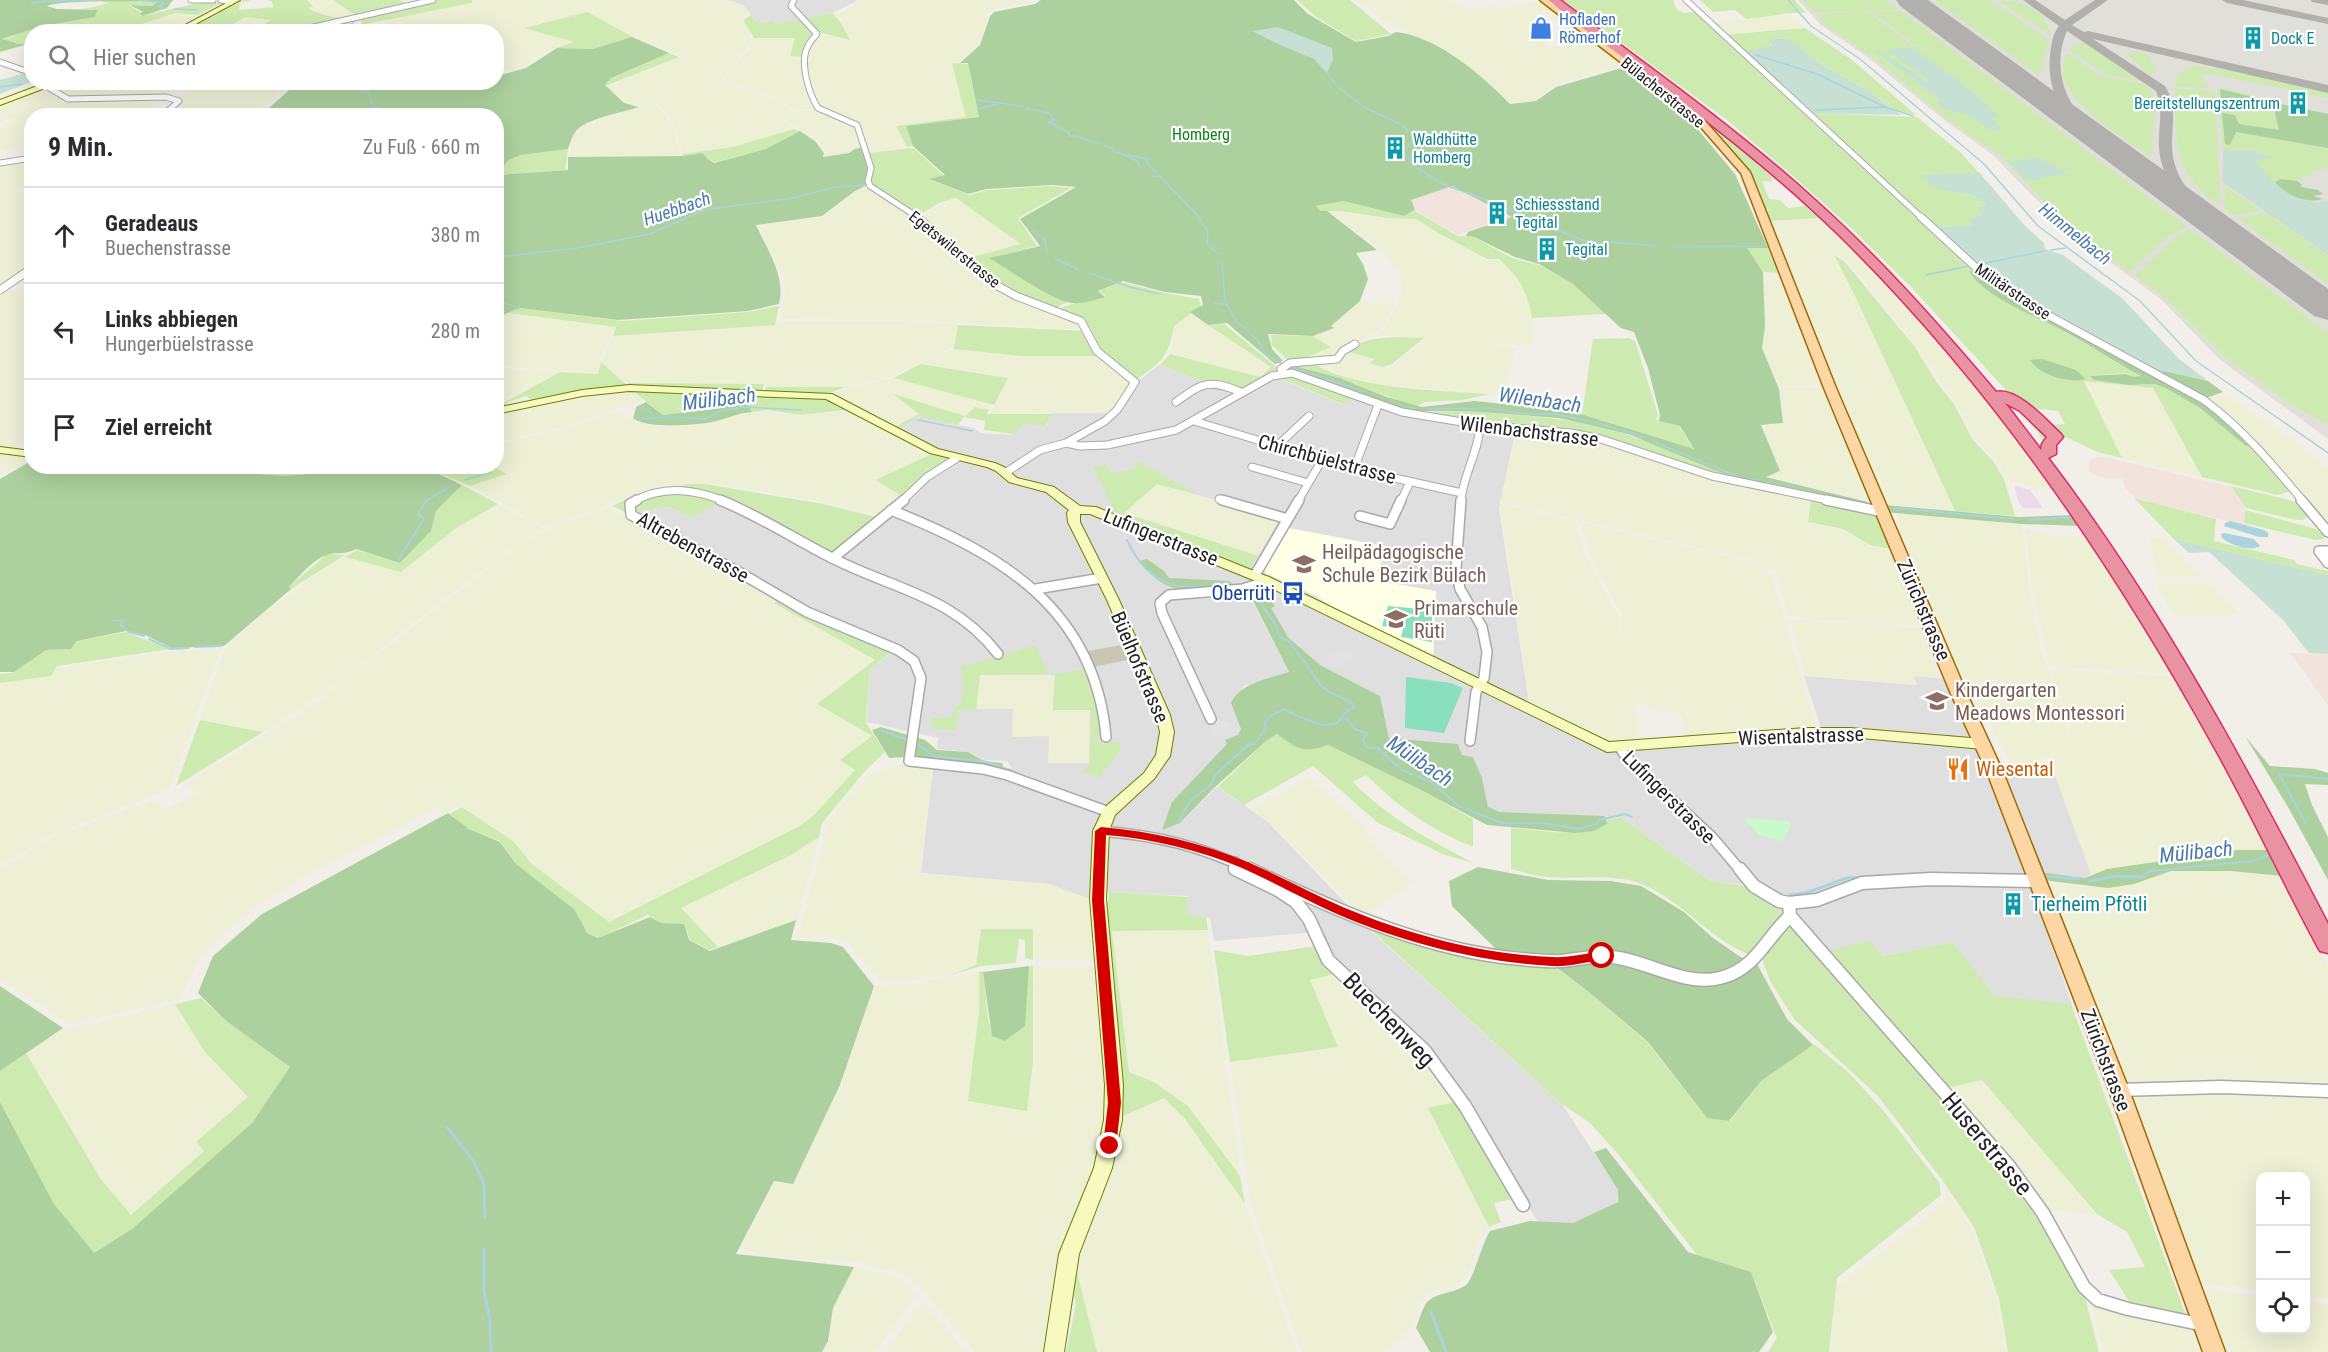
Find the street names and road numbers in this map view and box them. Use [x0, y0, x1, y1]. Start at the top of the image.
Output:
street label: Bülacherstrasse [1617, 53, 1708, 132]
street label: Egetswilerstrasse [905, 207, 1004, 292]
street label: Militärstrasse [1971, 259, 2054, 324]
street label: Wilenbachstrasse [1458, 411, 1600, 451]
street label: Chirchbüelstrasse [1255, 429, 1399, 489]
street label: Lufingerstrasse [1100, 503, 1222, 571]
street label: Altrebenstrasse [633, 506, 753, 588]
street label: Zürichstrasse [1892, 556, 1956, 664]
street label: Büelhofstrasse [1106, 608, 1174, 726]
street label: Wisentalstrasse [1738, 722, 1864, 750]
street label: Lufingerstrasse [1618, 746, 1720, 848]
street label: Buechenweg [1337, 967, 1441, 1073]
street label: Zürichstrasse [2076, 1006, 2136, 1114]
street label: Huserstrasse [1936, 1087, 2038, 1201]

